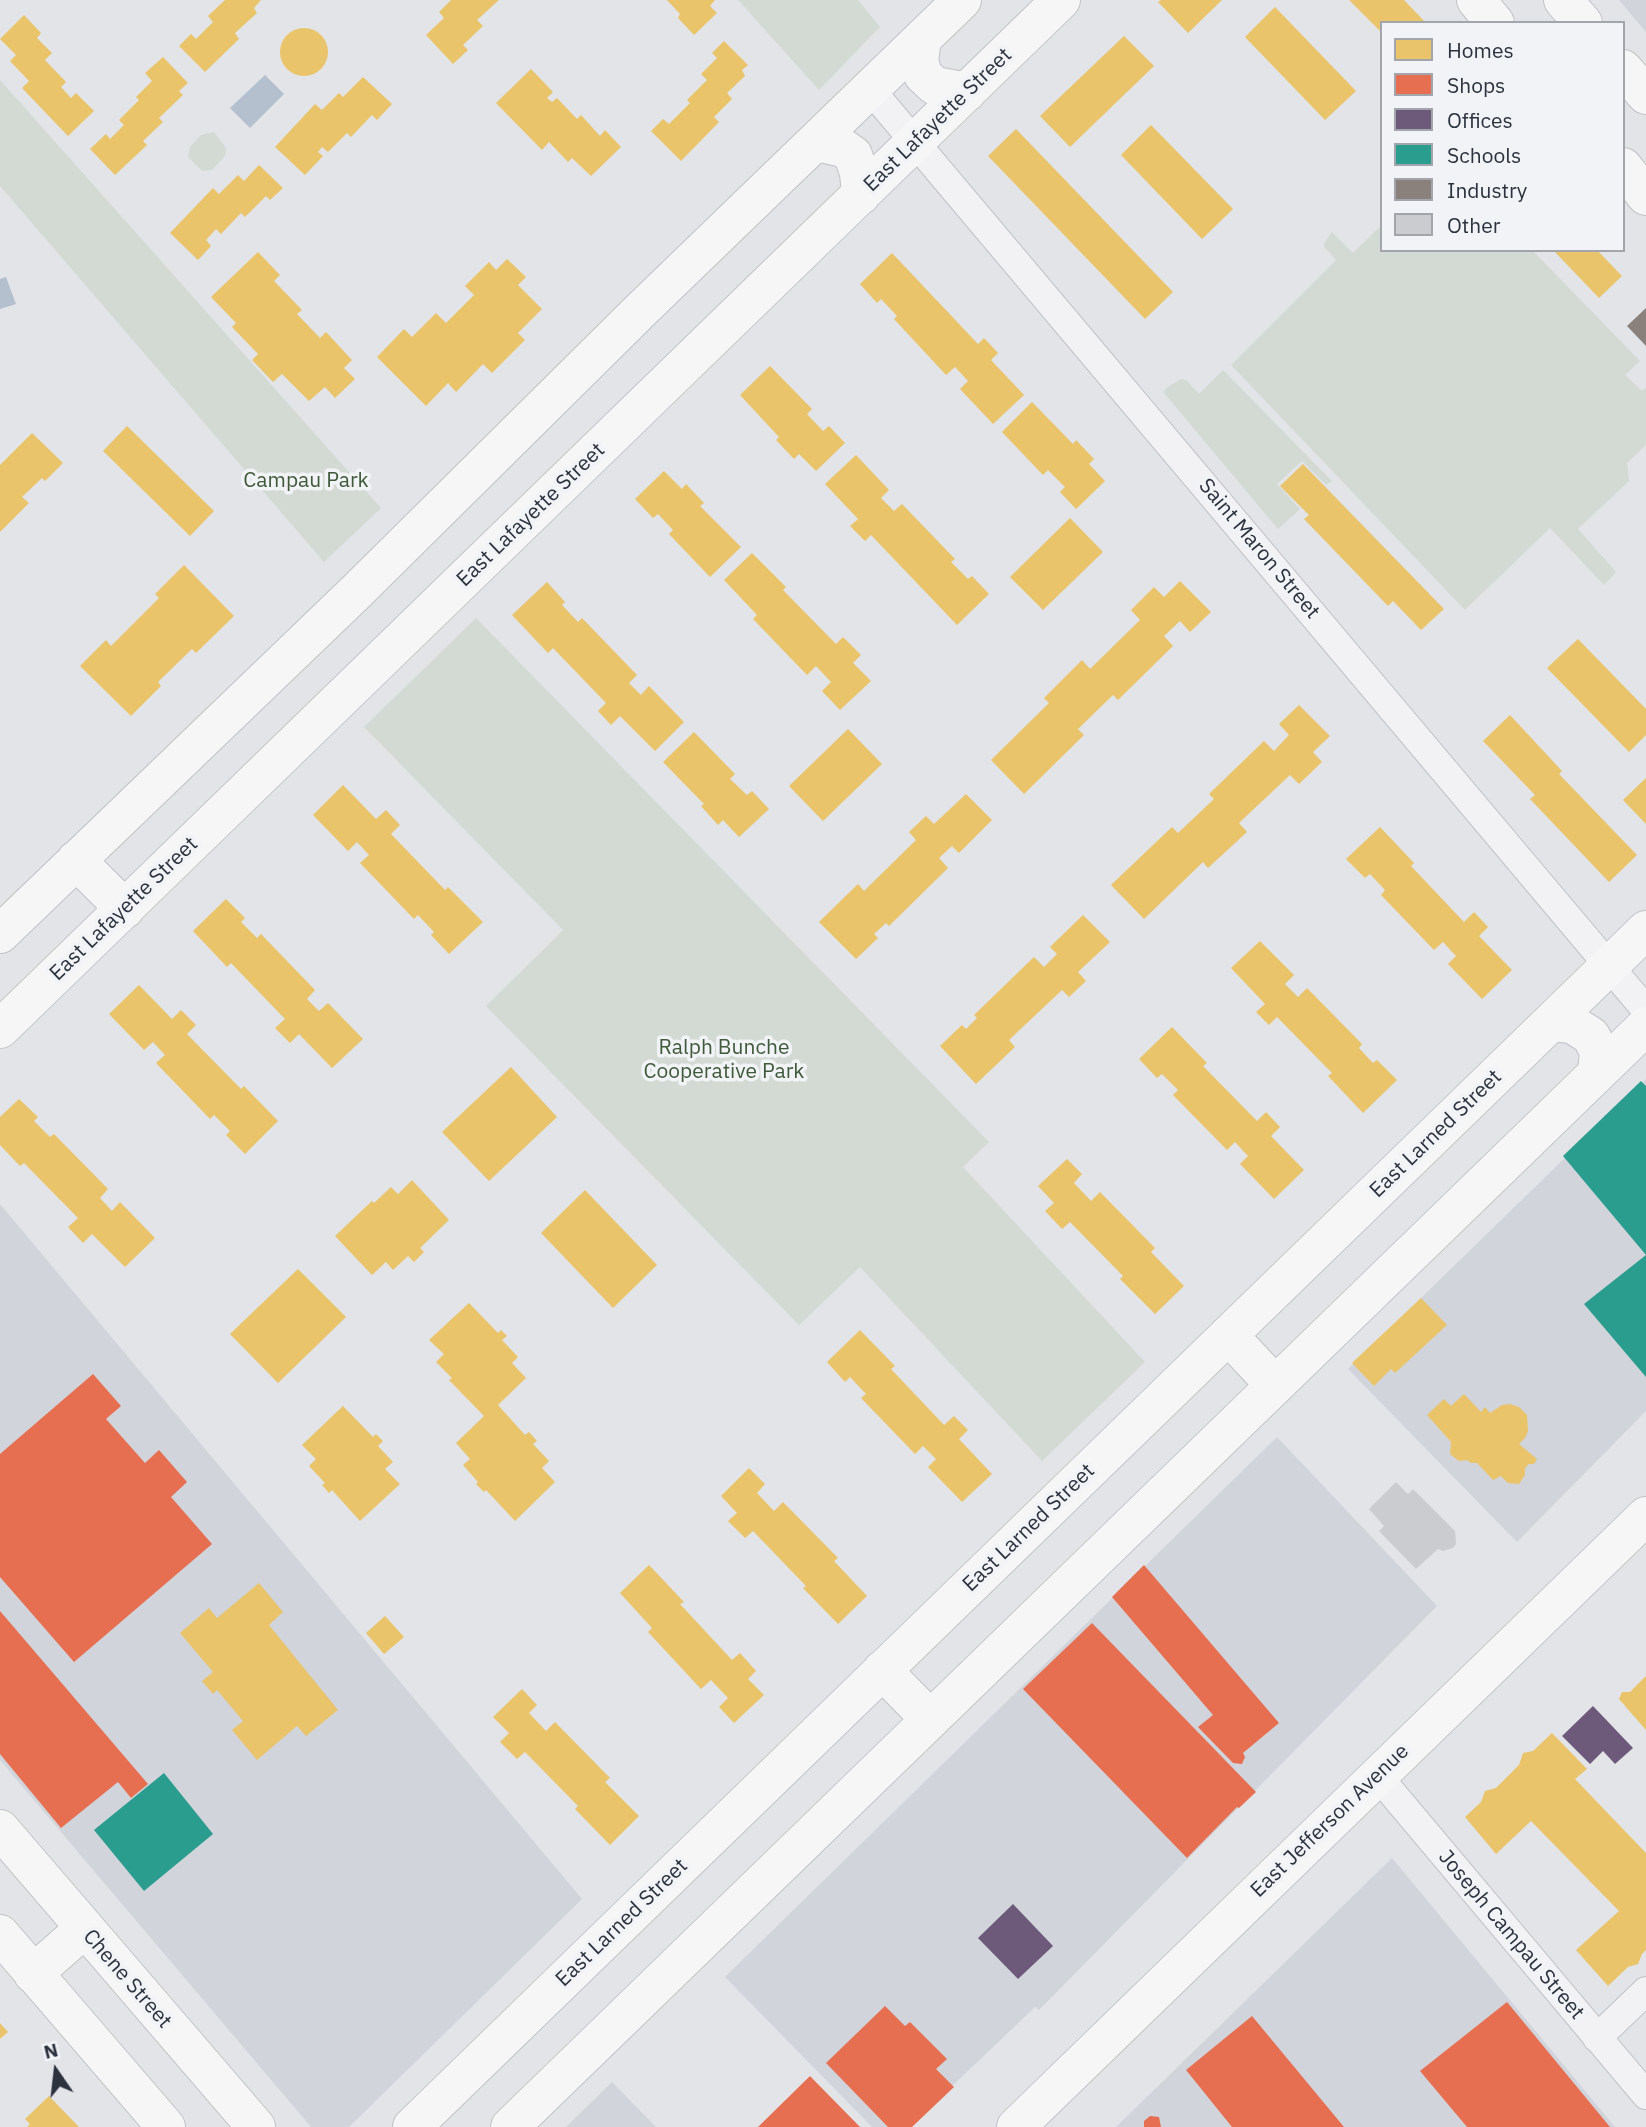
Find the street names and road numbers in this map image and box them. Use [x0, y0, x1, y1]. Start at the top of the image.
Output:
street label: East Lafayette Street [859, 43, 1017, 197]
street label: East Lafayette Street [452, 438, 610, 592]
street label: Saint Maron Street [1193, 474, 1325, 624]
street label: East Lafayette Street [45, 832, 203, 986]
street label: East Larned Street [1365, 1065, 1507, 1203]
street label: East Larned Street [958, 1459, 1100, 1597]
street label: East Jefferson Avenue [1246, 1739, 1414, 1903]
street label: Joseph Campau Street [1433, 1845, 1589, 2025]
street label: East Larned Street [551, 1854, 693, 1992]
street label: Chene Street [77, 1925, 177, 2033]

